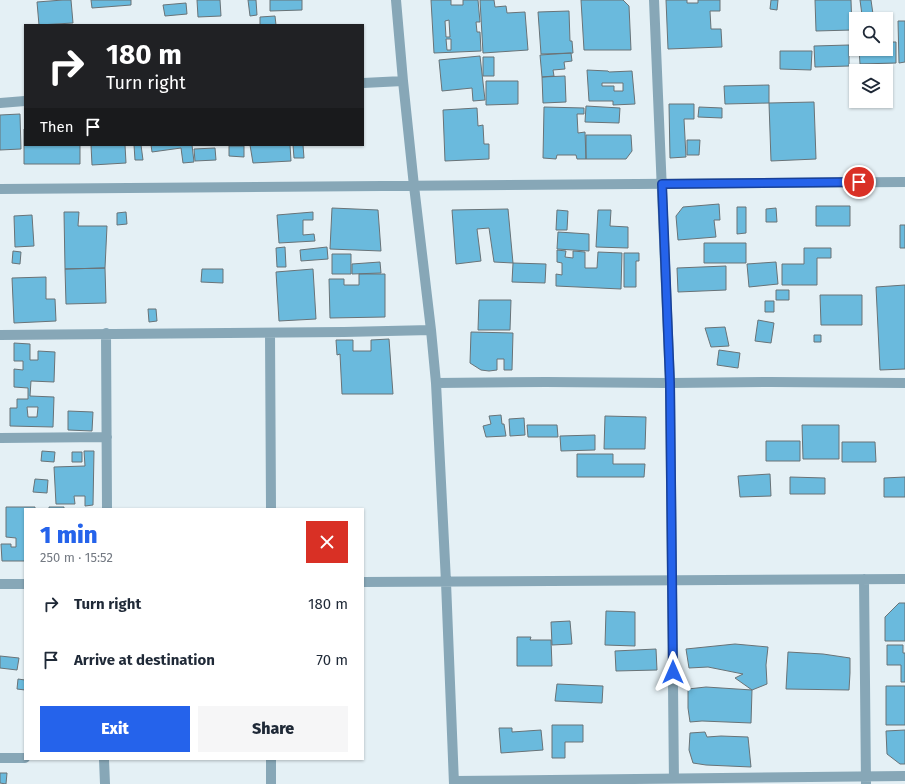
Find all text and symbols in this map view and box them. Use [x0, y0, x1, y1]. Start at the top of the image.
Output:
map controls [849, 12, 893, 108]
button: search [849, 12, 893, 56]
text: 180 m [106, 38, 182, 71]
icon: right [40, 40, 92, 92]
button: layers [849, 64, 893, 108]
text: Turn right [106, 72, 186, 94]
icon: arrive [82, 116, 104, 138]
text: Then [40, 118, 74, 136]
pin [842, 165, 876, 199]
icon: arrive [848, 171, 870, 193]
text: 1 min [40, 521, 98, 549]
button: close [306, 521, 348, 563]
text: 250 m · 15:52 [40, 550, 113, 565]
icon: right [40, 593, 62, 615]
text: Turn right [74, 595, 141, 613]
text: 180 m [308, 595, 348, 613]
icon: arrive [40, 649, 62, 671]
text: Arrive at destination [74, 651, 215, 669]
text: 70 m [316, 651, 348, 669]
position arrow [652, 651, 694, 693]
button: Exit [40, 706, 190, 752]
button: Share [198, 706, 348, 752]

